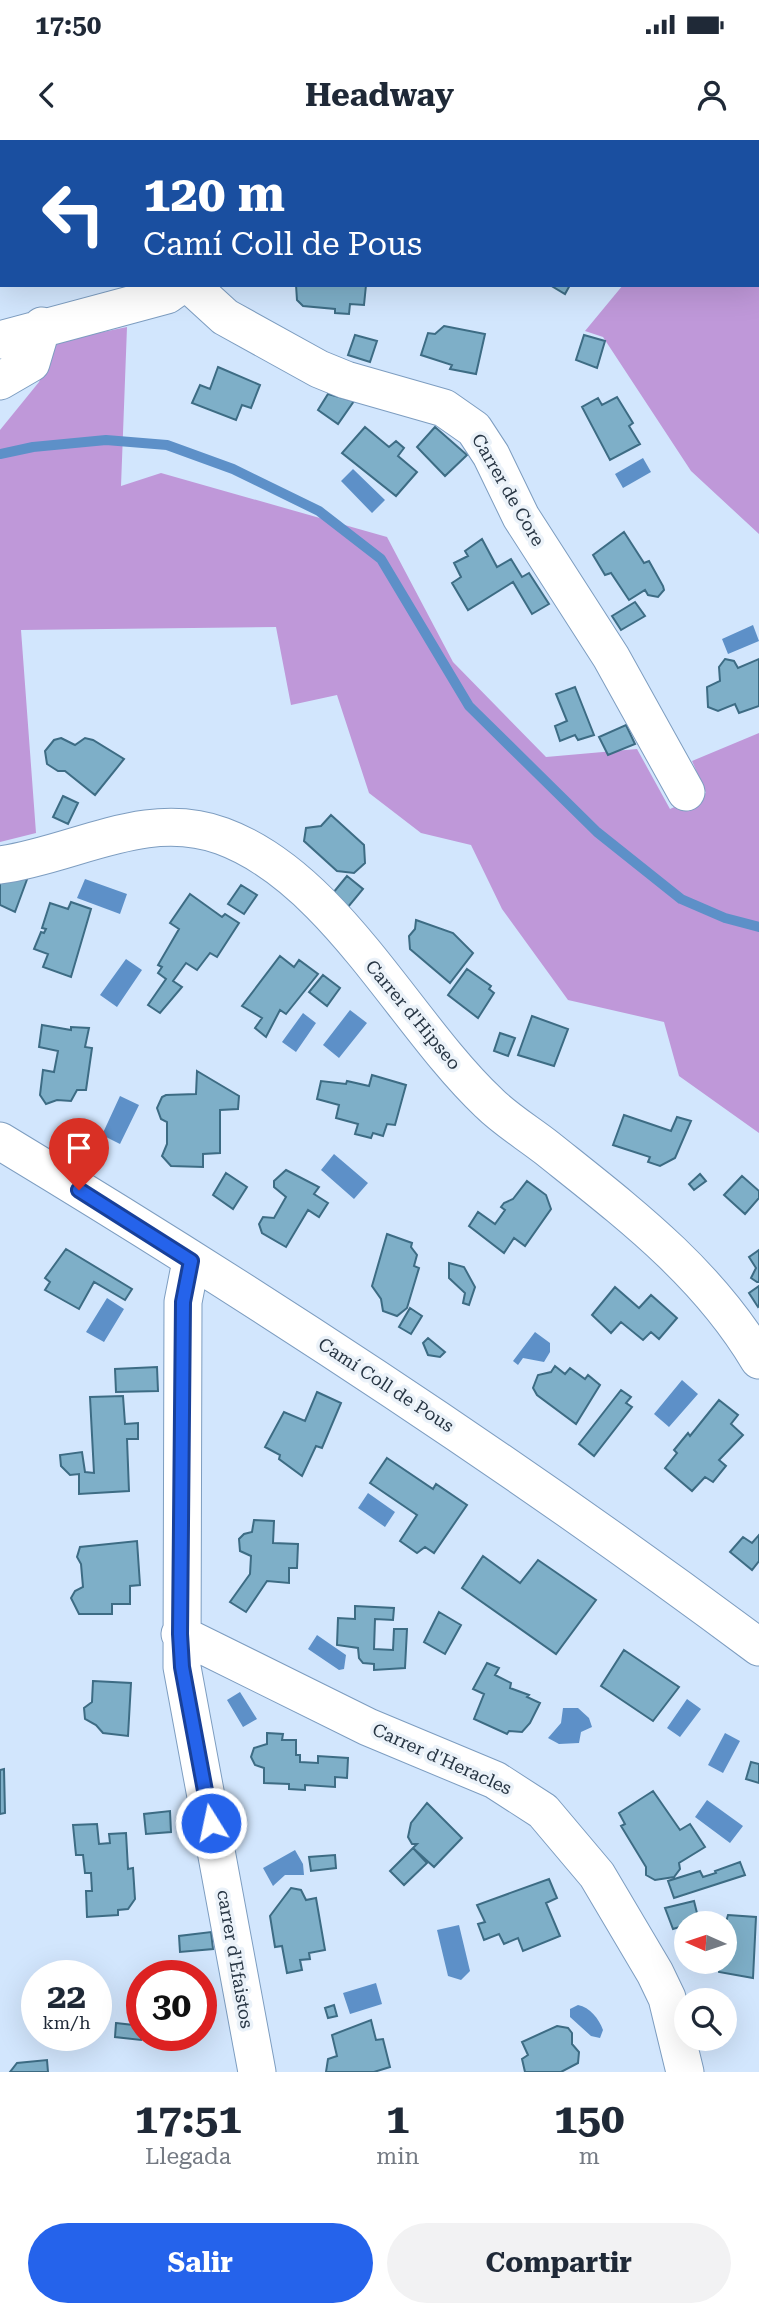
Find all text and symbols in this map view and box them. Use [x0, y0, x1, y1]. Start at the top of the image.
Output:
text: 17:50 [35, 10, 101, 40]
icon: back [28, 76, 66, 114]
text: Headway [305, 76, 454, 114]
icon: person [693, 76, 731, 114]
text: 120 m [143, 166, 285, 223]
icon: left [28, 168, 119, 259]
text: Camí Coll de Pous [143, 225, 422, 263]
street label: Carrer de Core [468, 430, 549, 550]
street label: Carrer d'Hipseo [361, 956, 465, 1074]
pin [49, 1118, 109, 1190]
icon: arrive [60, 1129, 98, 1167]
street label: Camí Coll de Pous [315, 1333, 458, 1436]
street label: Carrer d'Heracles [369, 1718, 515, 1799]
position arrow [174, 1786, 248, 1860]
street label: carrer d'Efaistos [213, 1888, 258, 2030]
north arrow [674, 1911, 737, 1974]
map controls [674, 1911, 737, 2051]
speed limit sign: 30 [126, 1960, 217, 2051]
text: 22 [47, 1976, 86, 2017]
button: search [674, 1988, 737, 2051]
text: km/h [42, 2012, 91, 2033]
text: 17:51 [135, 2094, 242, 2143]
text: 1 [386, 2094, 410, 2143]
text: 150 [554, 2094, 624, 2143]
text: Llegada [145, 2143, 231, 2170]
text: min [376, 2143, 419, 2170]
text: m [579, 2143, 600, 2170]
button: Salir [28, 2223, 373, 2303]
button: Compartir [387, 2223, 731, 2303]

